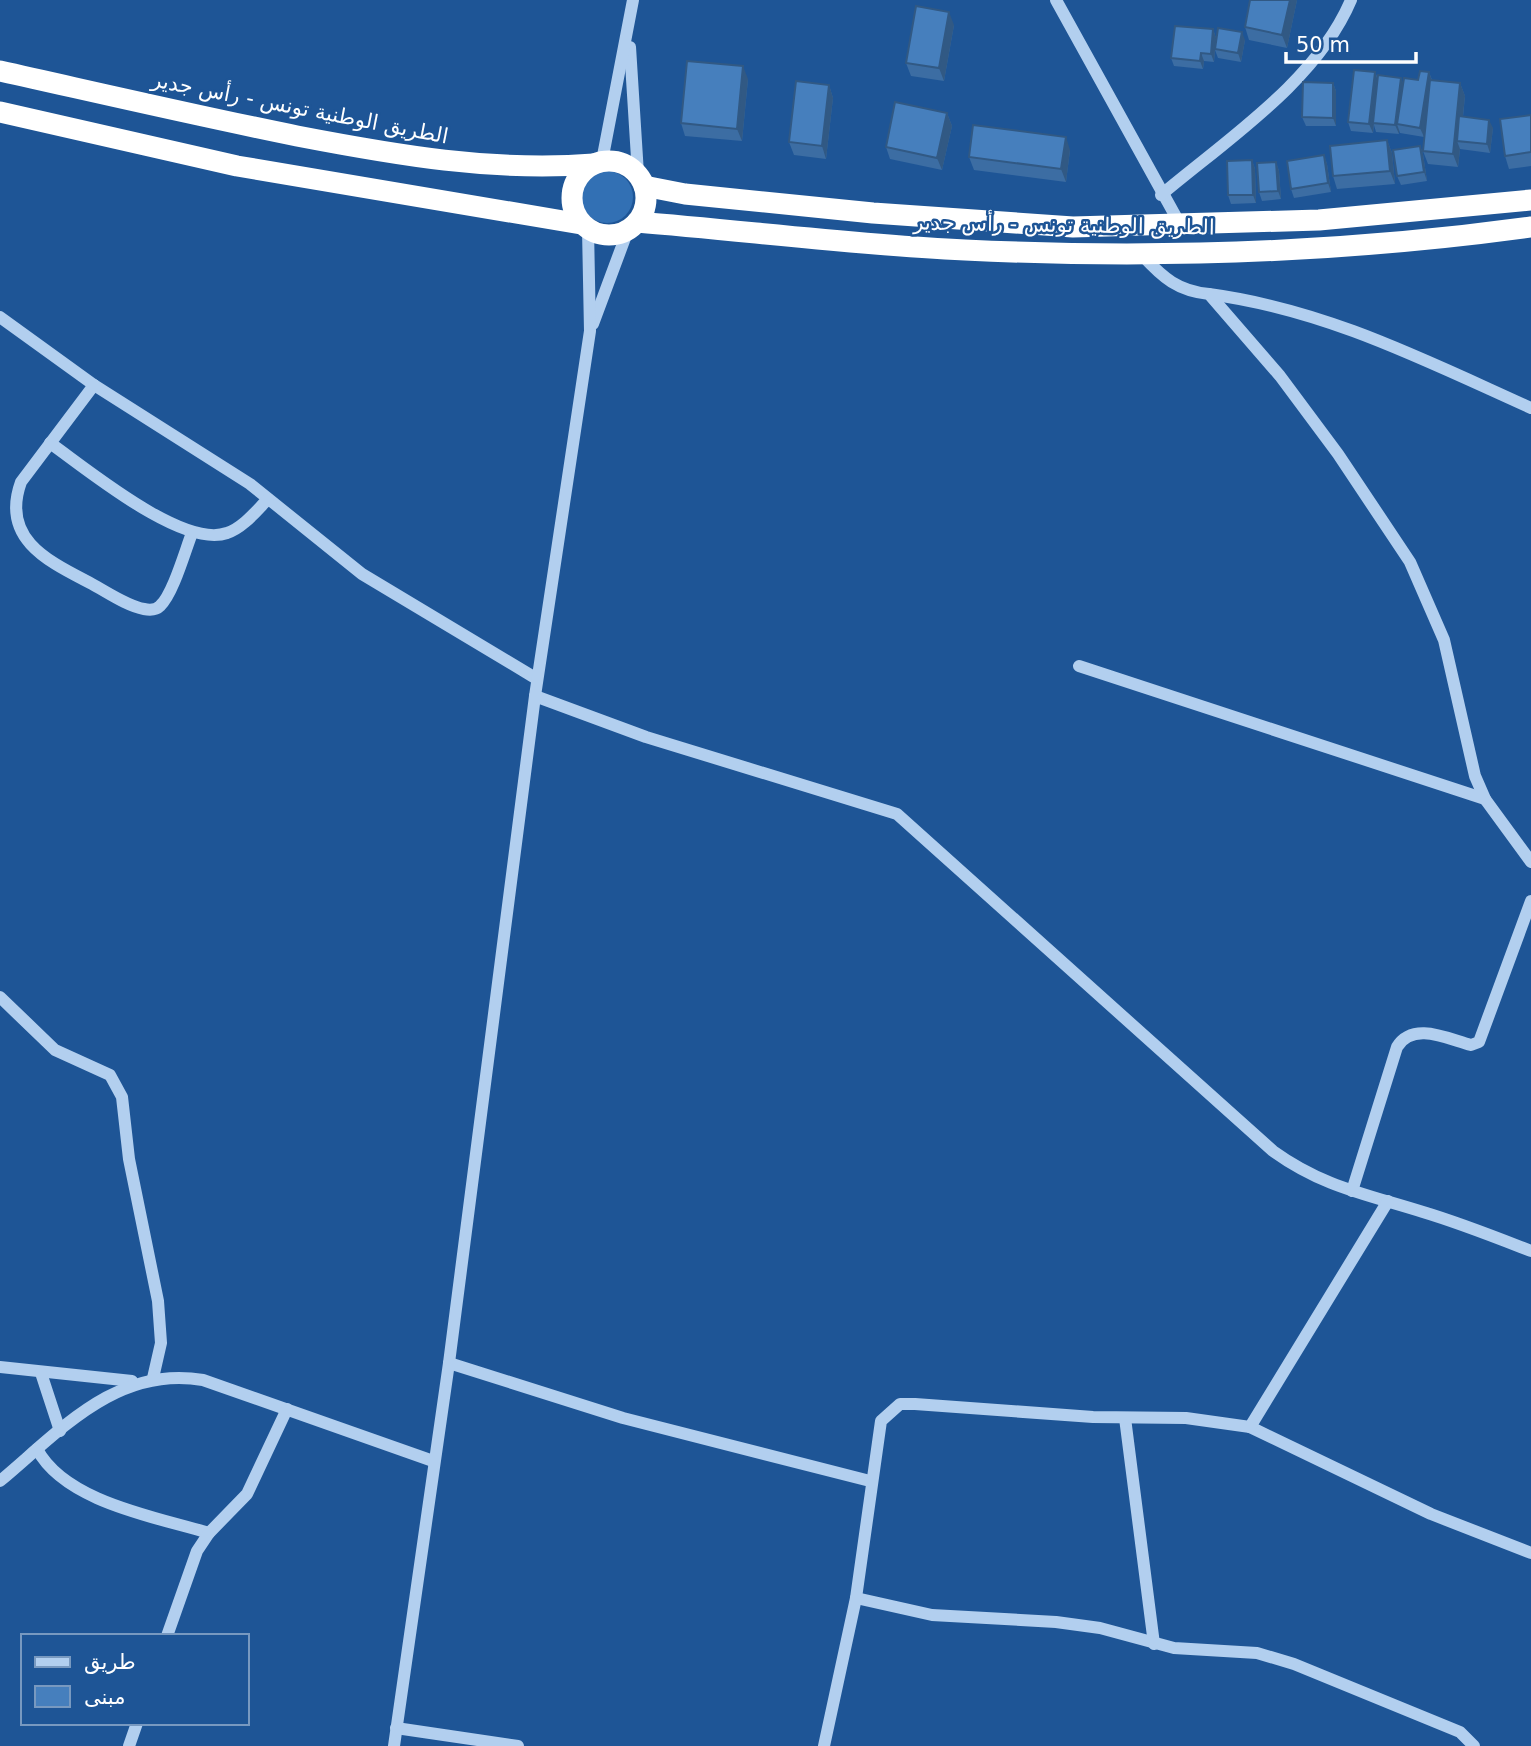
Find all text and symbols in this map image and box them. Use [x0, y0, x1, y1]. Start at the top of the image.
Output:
scale bar [1286, 21, 1416, 65]
text: 50 m [1296, 33, 1350, 57]
street label: الطريق الوطنية تونس - رأس جدير [149, 65, 451, 149]
street label: الطريق الوطنية تونس - رأس جدير [912, 208, 1215, 240]
legend [21, 1634, 248, 1725]
text: طريق [84, 1650, 136, 1674]
text: مبنى [84, 1685, 125, 1709]

